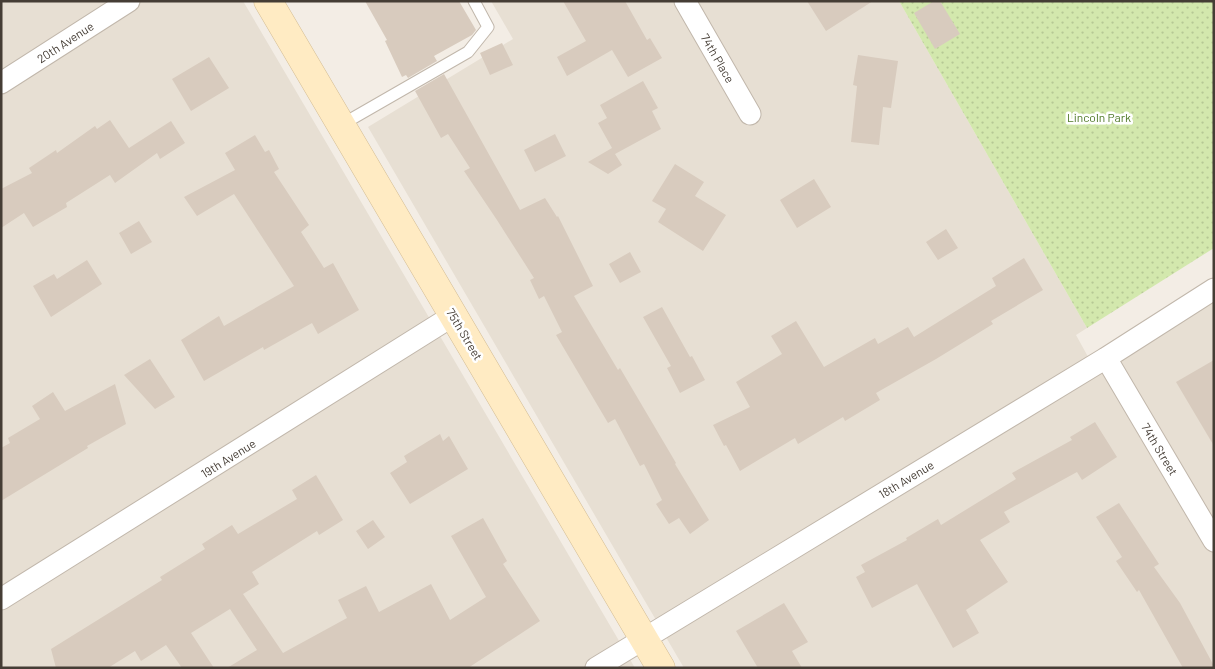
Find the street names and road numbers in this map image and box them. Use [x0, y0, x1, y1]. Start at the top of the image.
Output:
street label: 20th Avenue [34, 19, 96, 65]
street label: 74th Place [698, 31, 738, 85]
street label: 75th Street [444, 306, 486, 362]
street label: 74th Street [1139, 420, 1181, 478]
street label: 19th Avenue [198, 436, 258, 480]
street label: 18th Avenue [876, 457, 936, 501]

